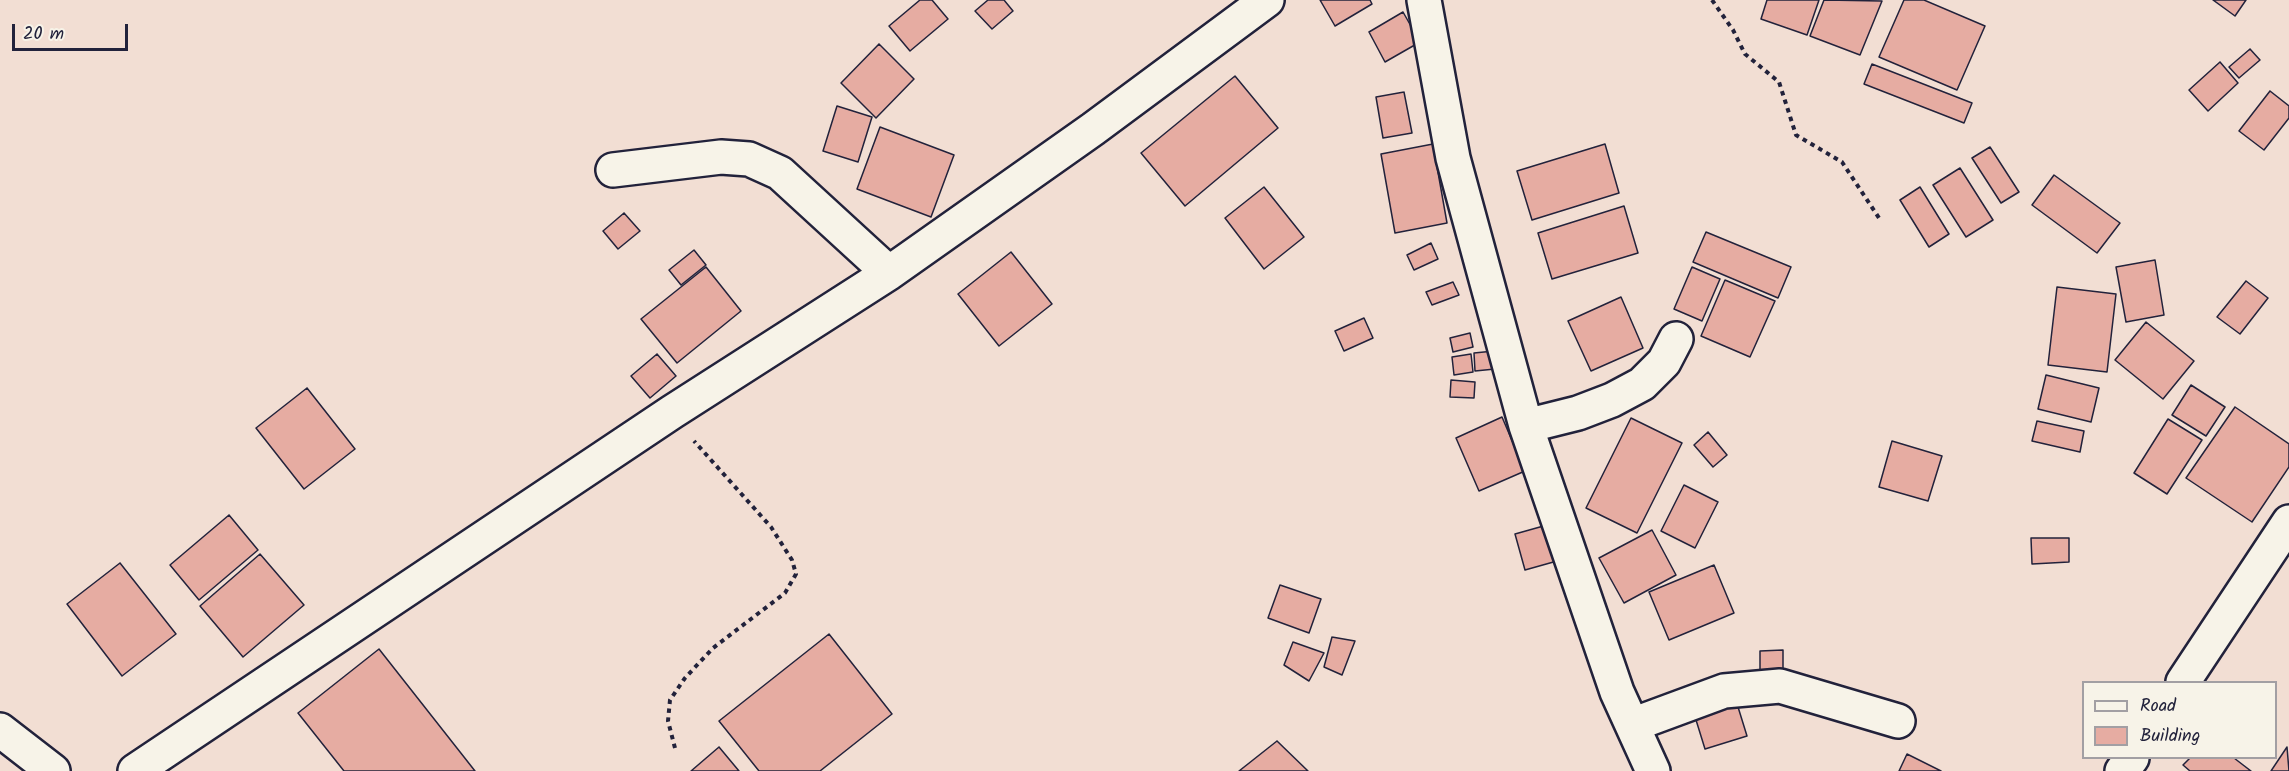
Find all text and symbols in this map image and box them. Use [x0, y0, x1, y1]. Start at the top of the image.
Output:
scale bar [15, 12, 130, 50]
text: 20 m [23, 20, 64, 49]
legend [2082, 681, 2277, 759]
text: Road [2140, 692, 2176, 721]
text: Building [2140, 722, 2200, 751]

